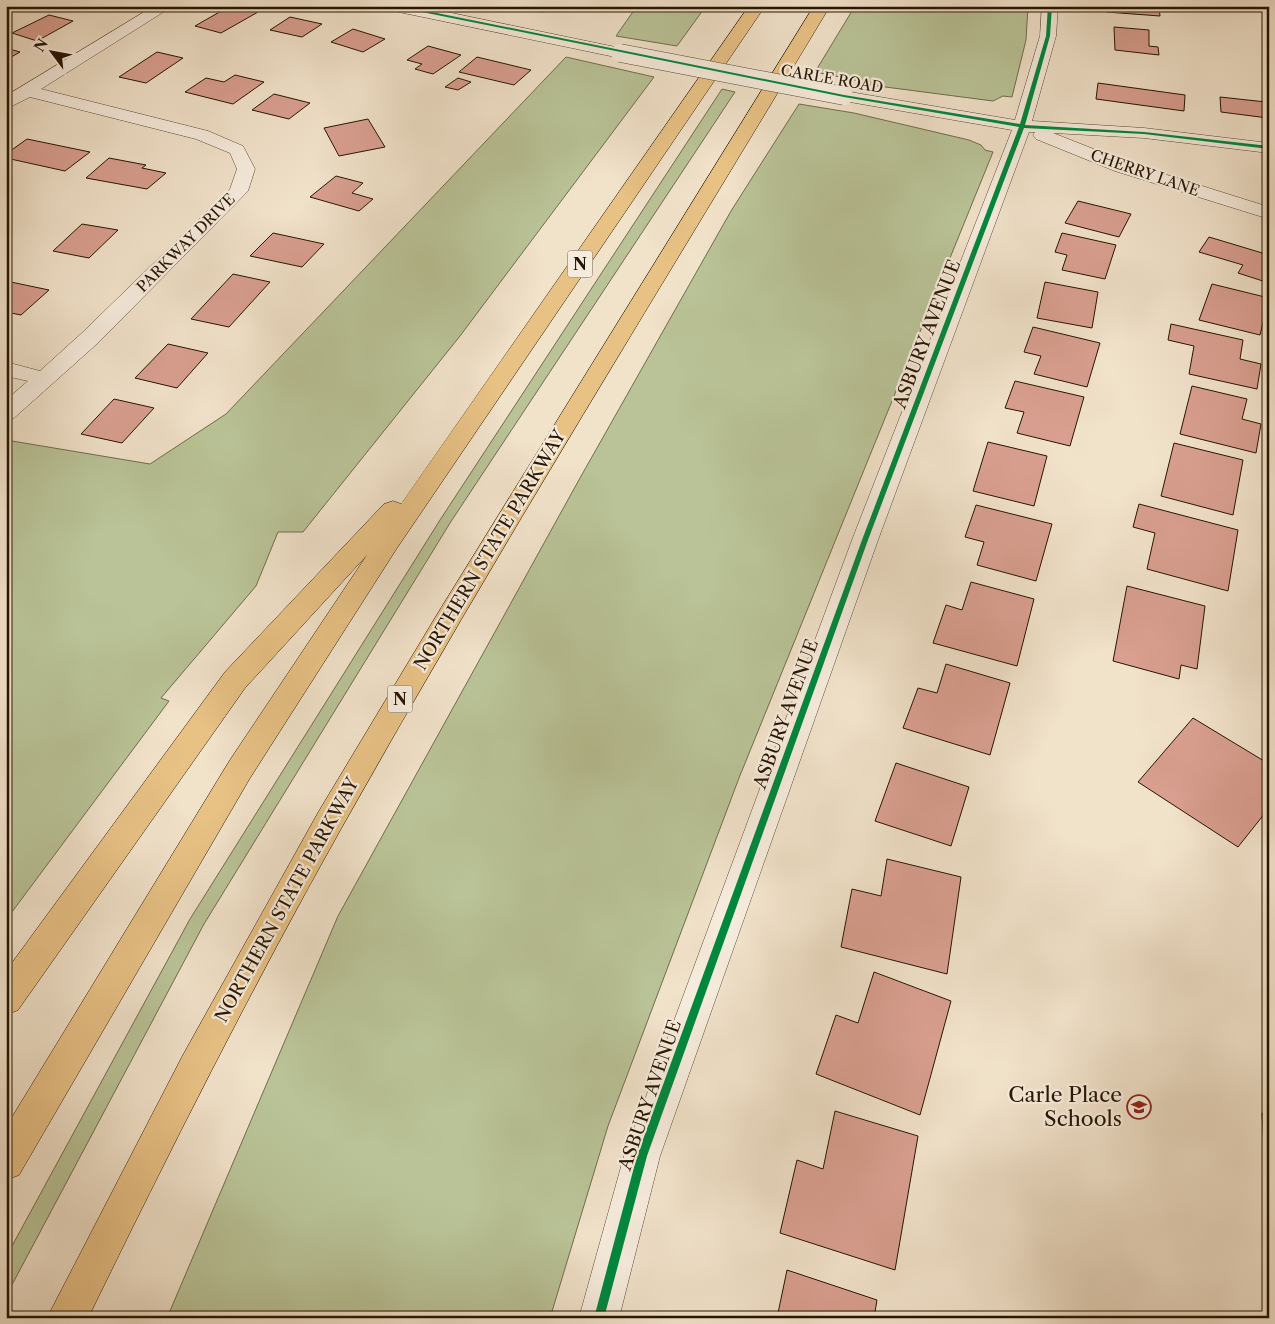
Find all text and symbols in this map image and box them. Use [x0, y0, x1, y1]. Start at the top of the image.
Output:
north arrow [28, 28, 78, 78]
text: N [30, 35, 52, 55]
street label: CARLE ROAD [779, 60, 885, 97]
street label: CHERRY LANE [1088, 145, 1202, 200]
street label: PARKWAY DRIVE [132, 189, 239, 296]
road number: N [568, 250, 592, 278]
street label: ASBURY AVENUE [888, 257, 965, 412]
street label: NORTHERN STATE PARKWAY [409, 425, 571, 674]
street label: ASBURY AVENUE [748, 636, 823, 793]
road number: N [388, 686, 412, 712]
street label: NORTHERN STATE PARKWAY [210, 773, 364, 1026]
street label: ASBURY AVENUE [614, 1017, 686, 1174]
place label: Carle Place Schools [1008, 1082, 1122, 1131]
school or university icon: Carle Place Schools [1126, 1094, 1152, 1120]

